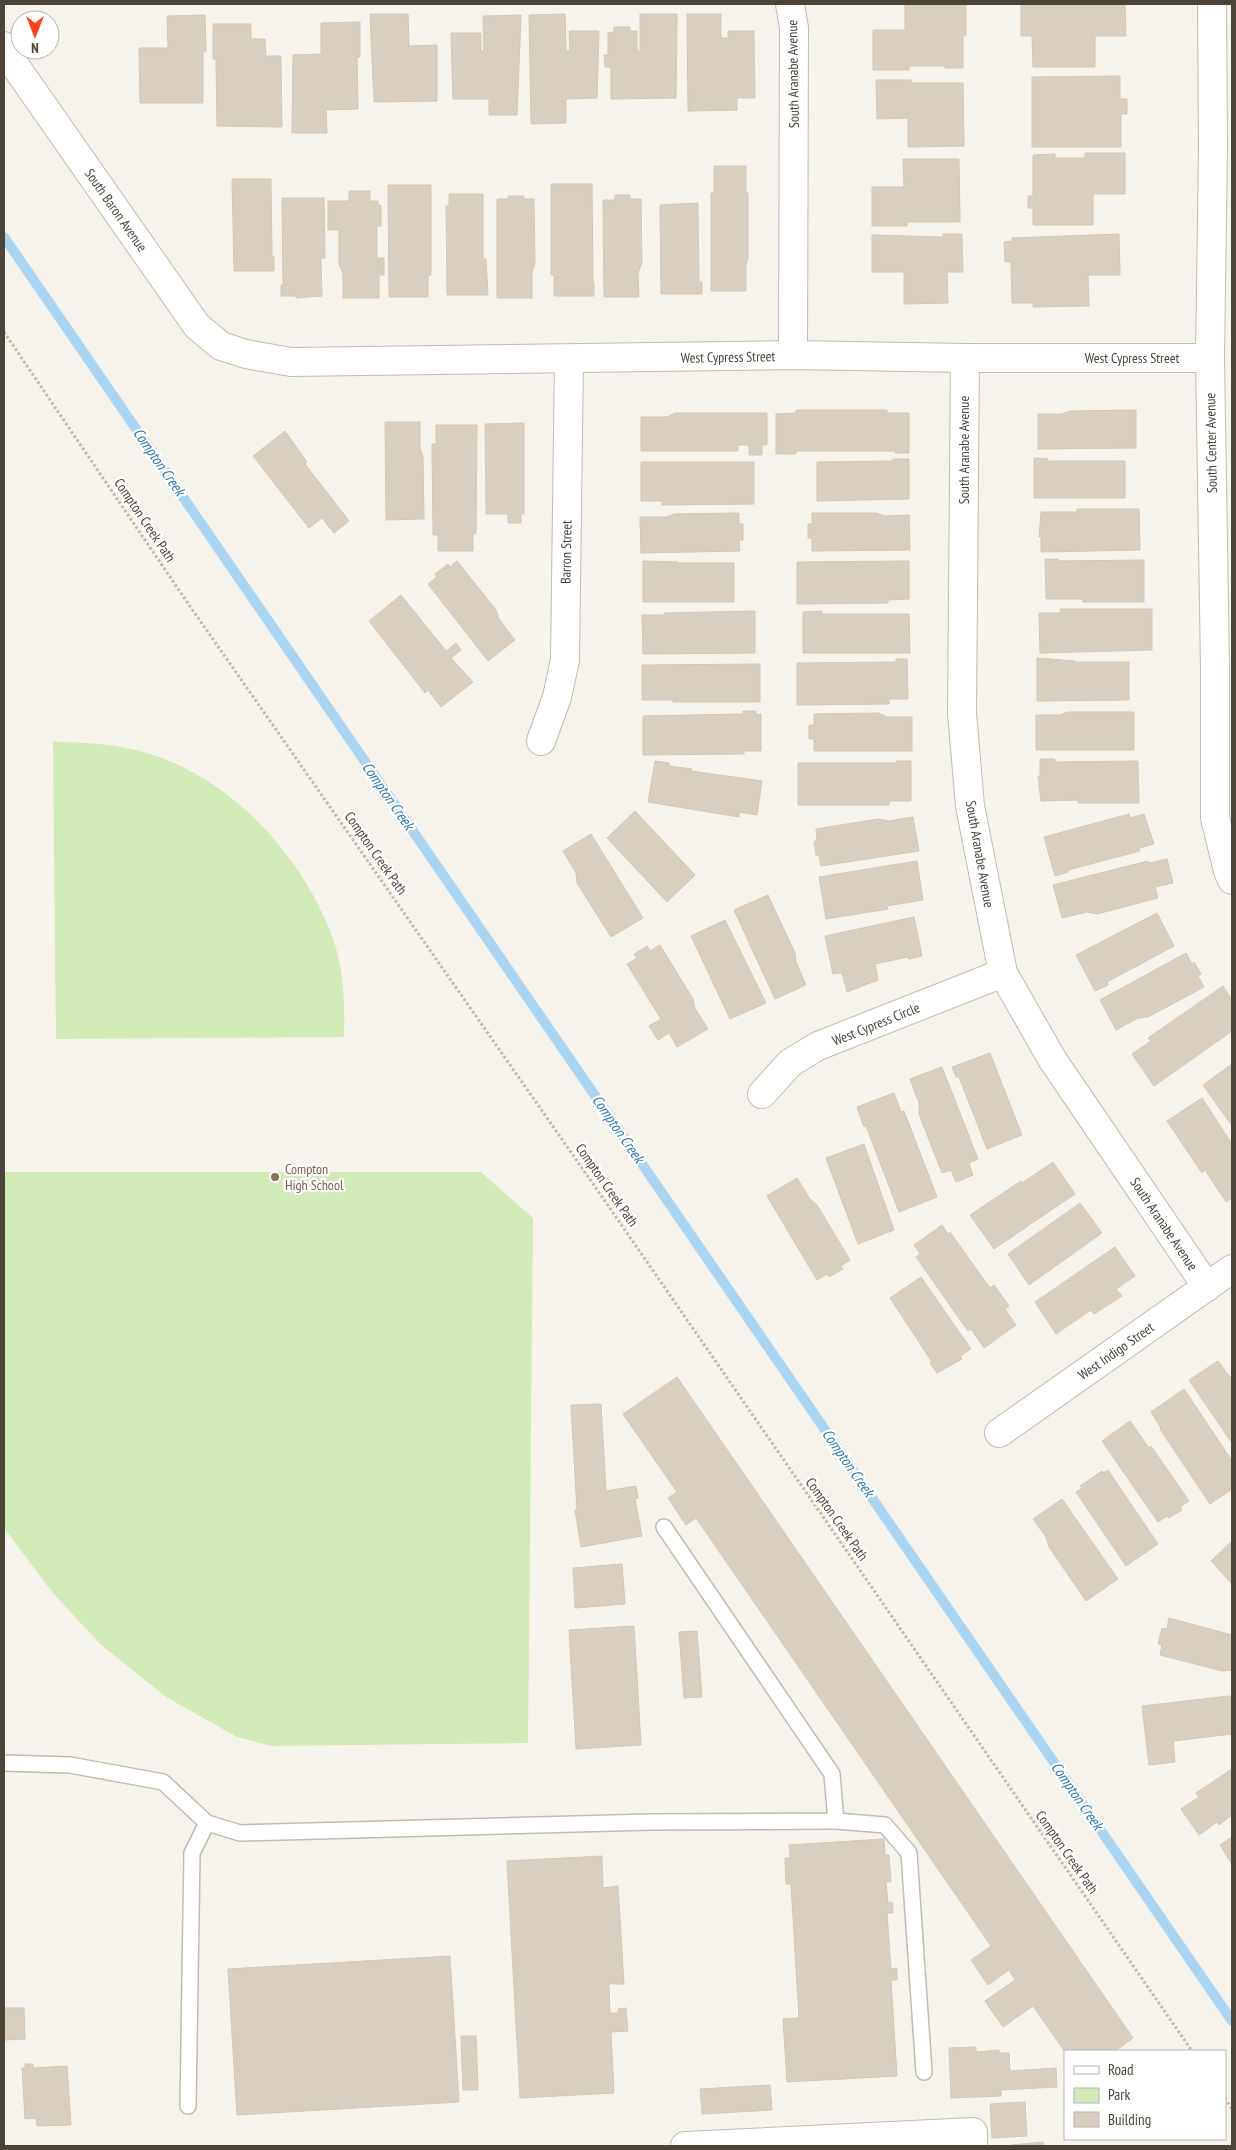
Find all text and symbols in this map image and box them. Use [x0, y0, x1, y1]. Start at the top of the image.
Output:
north arrow [10, 10, 60, 60]
street label: South Aranabe Avenue [783, 19, 803, 128]
text: N [31, 39, 39, 57]
street label: South Baron Avenue [81, 165, 151, 255]
street label: West Cypress Street [681, 347, 776, 367]
street label: West Cypress Street [1085, 349, 1179, 367]
street label: South Center Avenue [1201, 392, 1221, 493]
street label: South Aranabe Avenue [955, 396, 973, 504]
water label: Compton Creek [129, 424, 191, 501]
street label: Compton Creek Path [110, 475, 180, 565]
street label: Barron Street [556, 520, 576, 584]
water label: Compton Creek [358, 758, 420, 835]
street label: South Aranabe Avenue [962, 799, 998, 909]
street label: Compton Creek Path [341, 808, 411, 898]
street label: West Cypress Circle [830, 998, 923, 1050]
water label: Compton Creek [588, 1091, 650, 1168]
street label: Compton Creek Path [572, 1140, 642, 1230]
place label: Compton High School [285, 1160, 344, 1194]
marker: Compton High School [269, 1171, 281, 1183]
street label: South Aranabe Avenue [1126, 1174, 1202, 1274]
street label: West Indigo Street [1074, 1318, 1158, 1384]
water label: Compton Creek [818, 1425, 880, 1502]
street label: Compton Creek Path [802, 1474, 872, 1564]
water label: Compton Creek [1047, 1758, 1109, 1835]
street label: Compton Creek Path [1032, 1807, 1102, 1897]
legend [1064, 2050, 1226, 2140]
text: Road [1108, 2060, 1134, 2079]
text: Park [1108, 2085, 1130, 2104]
text: Building [1108, 2110, 1151, 2129]

